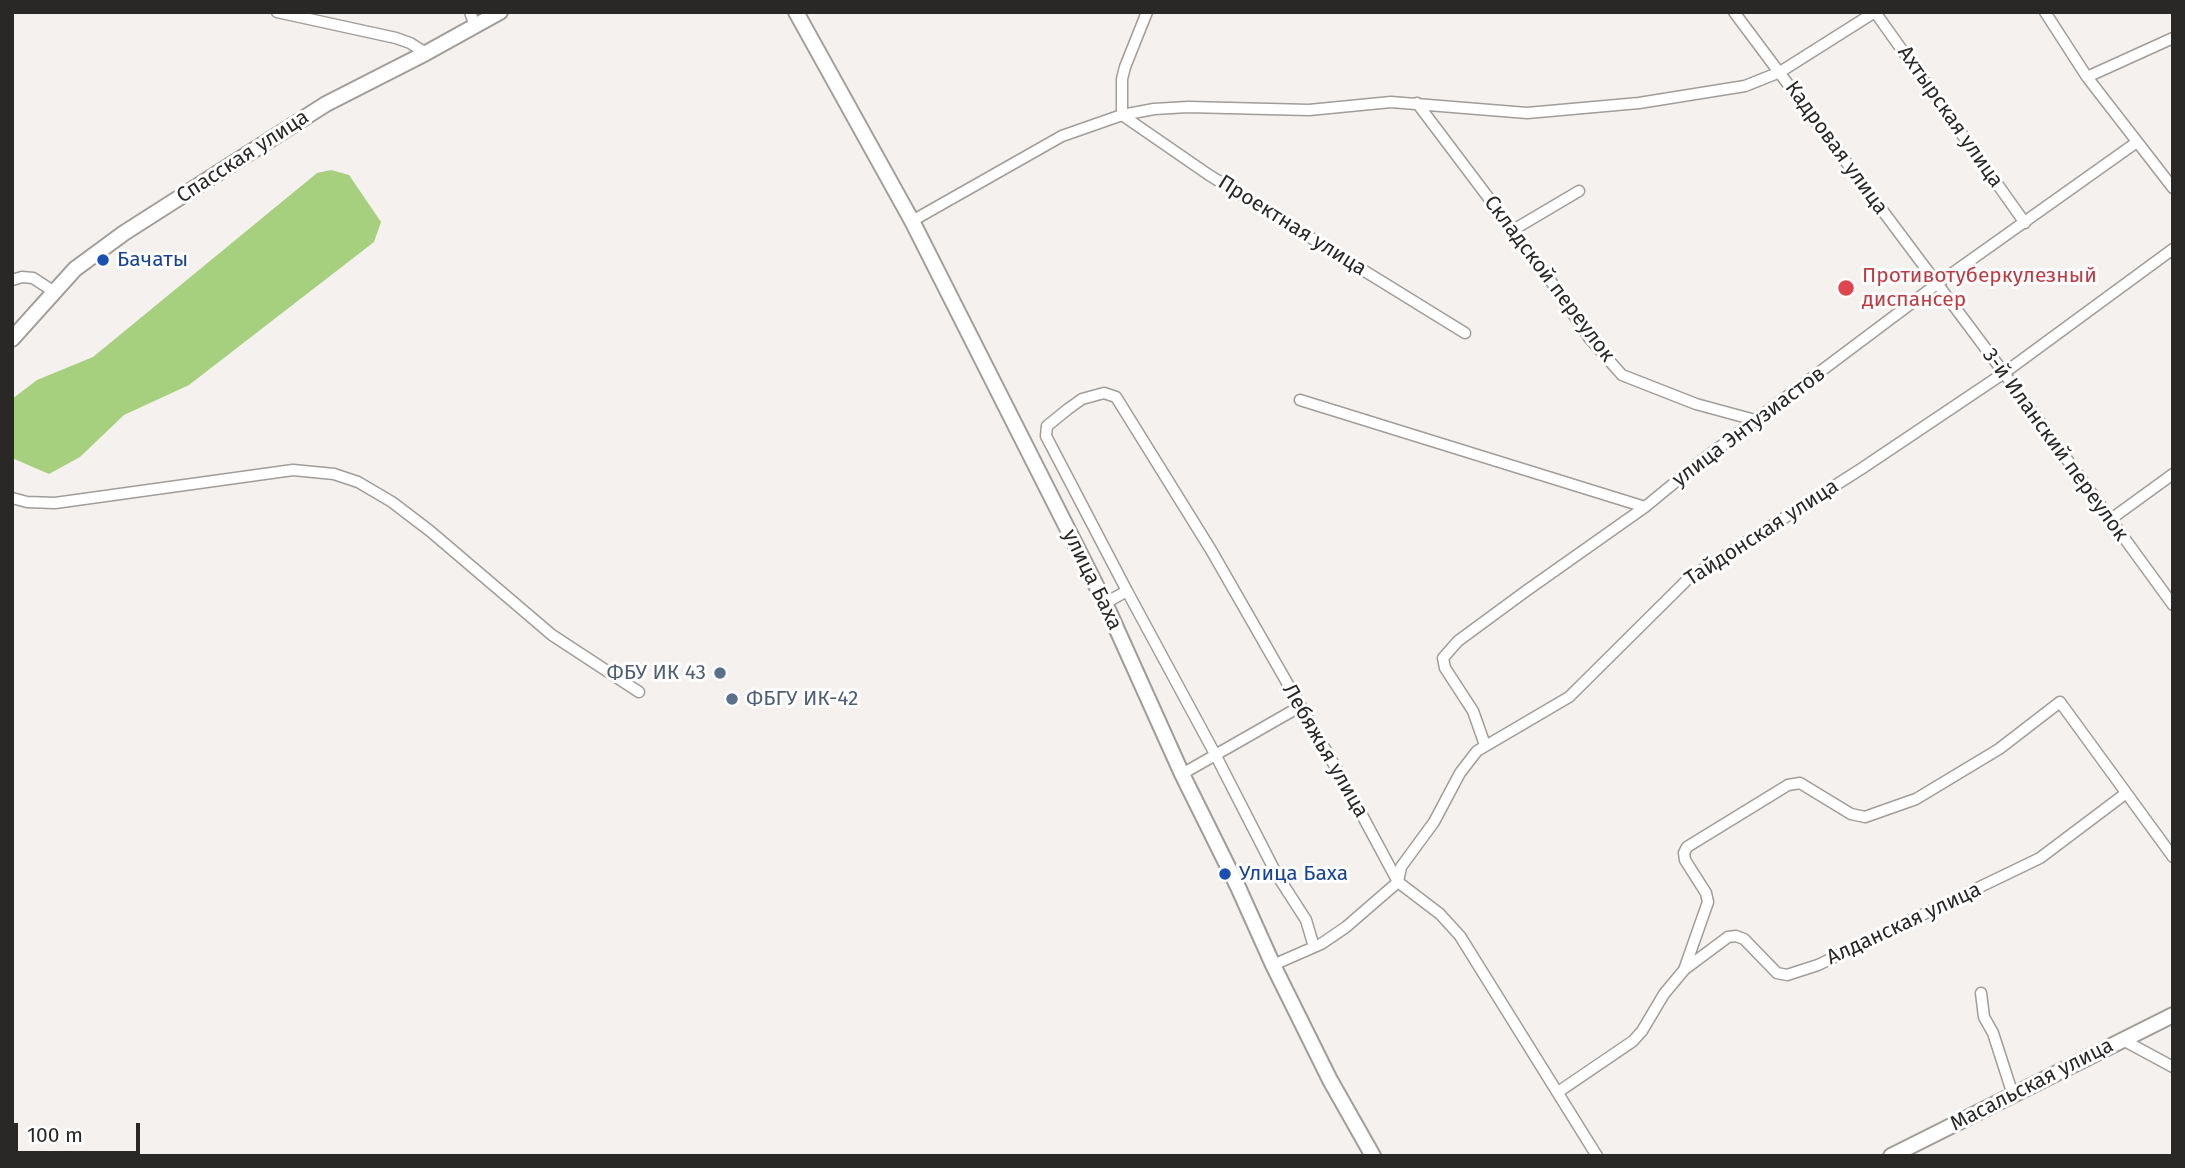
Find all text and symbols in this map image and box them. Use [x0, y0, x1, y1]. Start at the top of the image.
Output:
street label: Ахтырская улица [1892, 41, 2008, 193]
street label: Кадровая улица [1779, 76, 1893, 220]
street label: Спасская улица [172, 105, 314, 209]
street label: Проектная улица [1213, 170, 1371, 282]
street label: Складской переулок [1478, 191, 1620, 367]
place label: Бачаты [117, 247, 188, 273]
marker: Бачаты [95, 252, 111, 268]
place label: Противотуберкулезный диспансер [1862, 263, 2097, 313]
marker: Противотуберкулезный диспансер [1836, 278, 1856, 298]
street label: 3-й Иланский переулок [1977, 344, 2133, 546]
street label: улица Энтузиастов [1668, 361, 1830, 493]
street label: Тайдонская улица [1681, 474, 1843, 592]
street label: улица Баха [1057, 526, 1127, 634]
place label: ФБУ ИК 43 [607, 660, 706, 686]
marker: ФБУ ИК 43 [712, 665, 728, 681]
street label: Лебяжья улица [1277, 680, 1373, 822]
place label: ФБГУ ИК-42 [746, 686, 858, 712]
marker: ФБГУ ИК-42 [724, 691, 740, 707]
place label: Улица Баха [1239, 861, 1348, 887]
marker: Улица Баха [1217, 866, 1233, 882]
street label: Алданская улица [1823, 877, 1985, 971]
street label: Масальская улица [1946, 1033, 2118, 1137]
scale bar [18, 1108, 144, 1152]
text: 100 m [27, 1122, 83, 1148]

